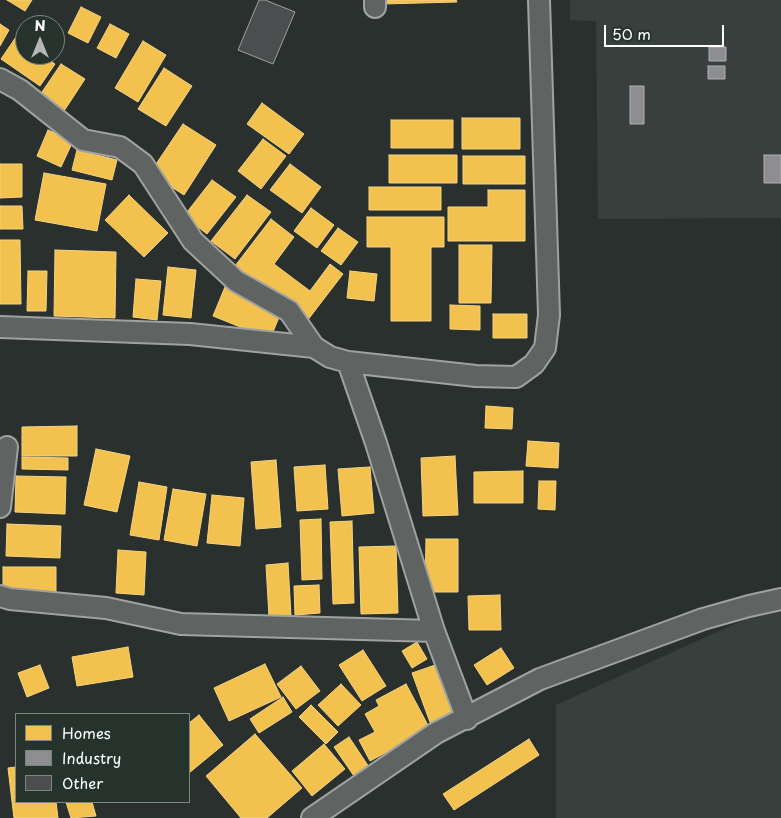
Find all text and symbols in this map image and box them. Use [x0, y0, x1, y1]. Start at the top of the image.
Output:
north arrow [15, 15, 65, 65]
text: N [34, 15, 46, 36]
scale bar [606, 15, 726, 47]
text: 50 m [612, 22, 651, 45]
legend [15, 713, 190, 803]
text: Homes [62, 721, 111, 744]
text: Industry [62, 746, 121, 769]
text: Other [62, 771, 103, 794]

